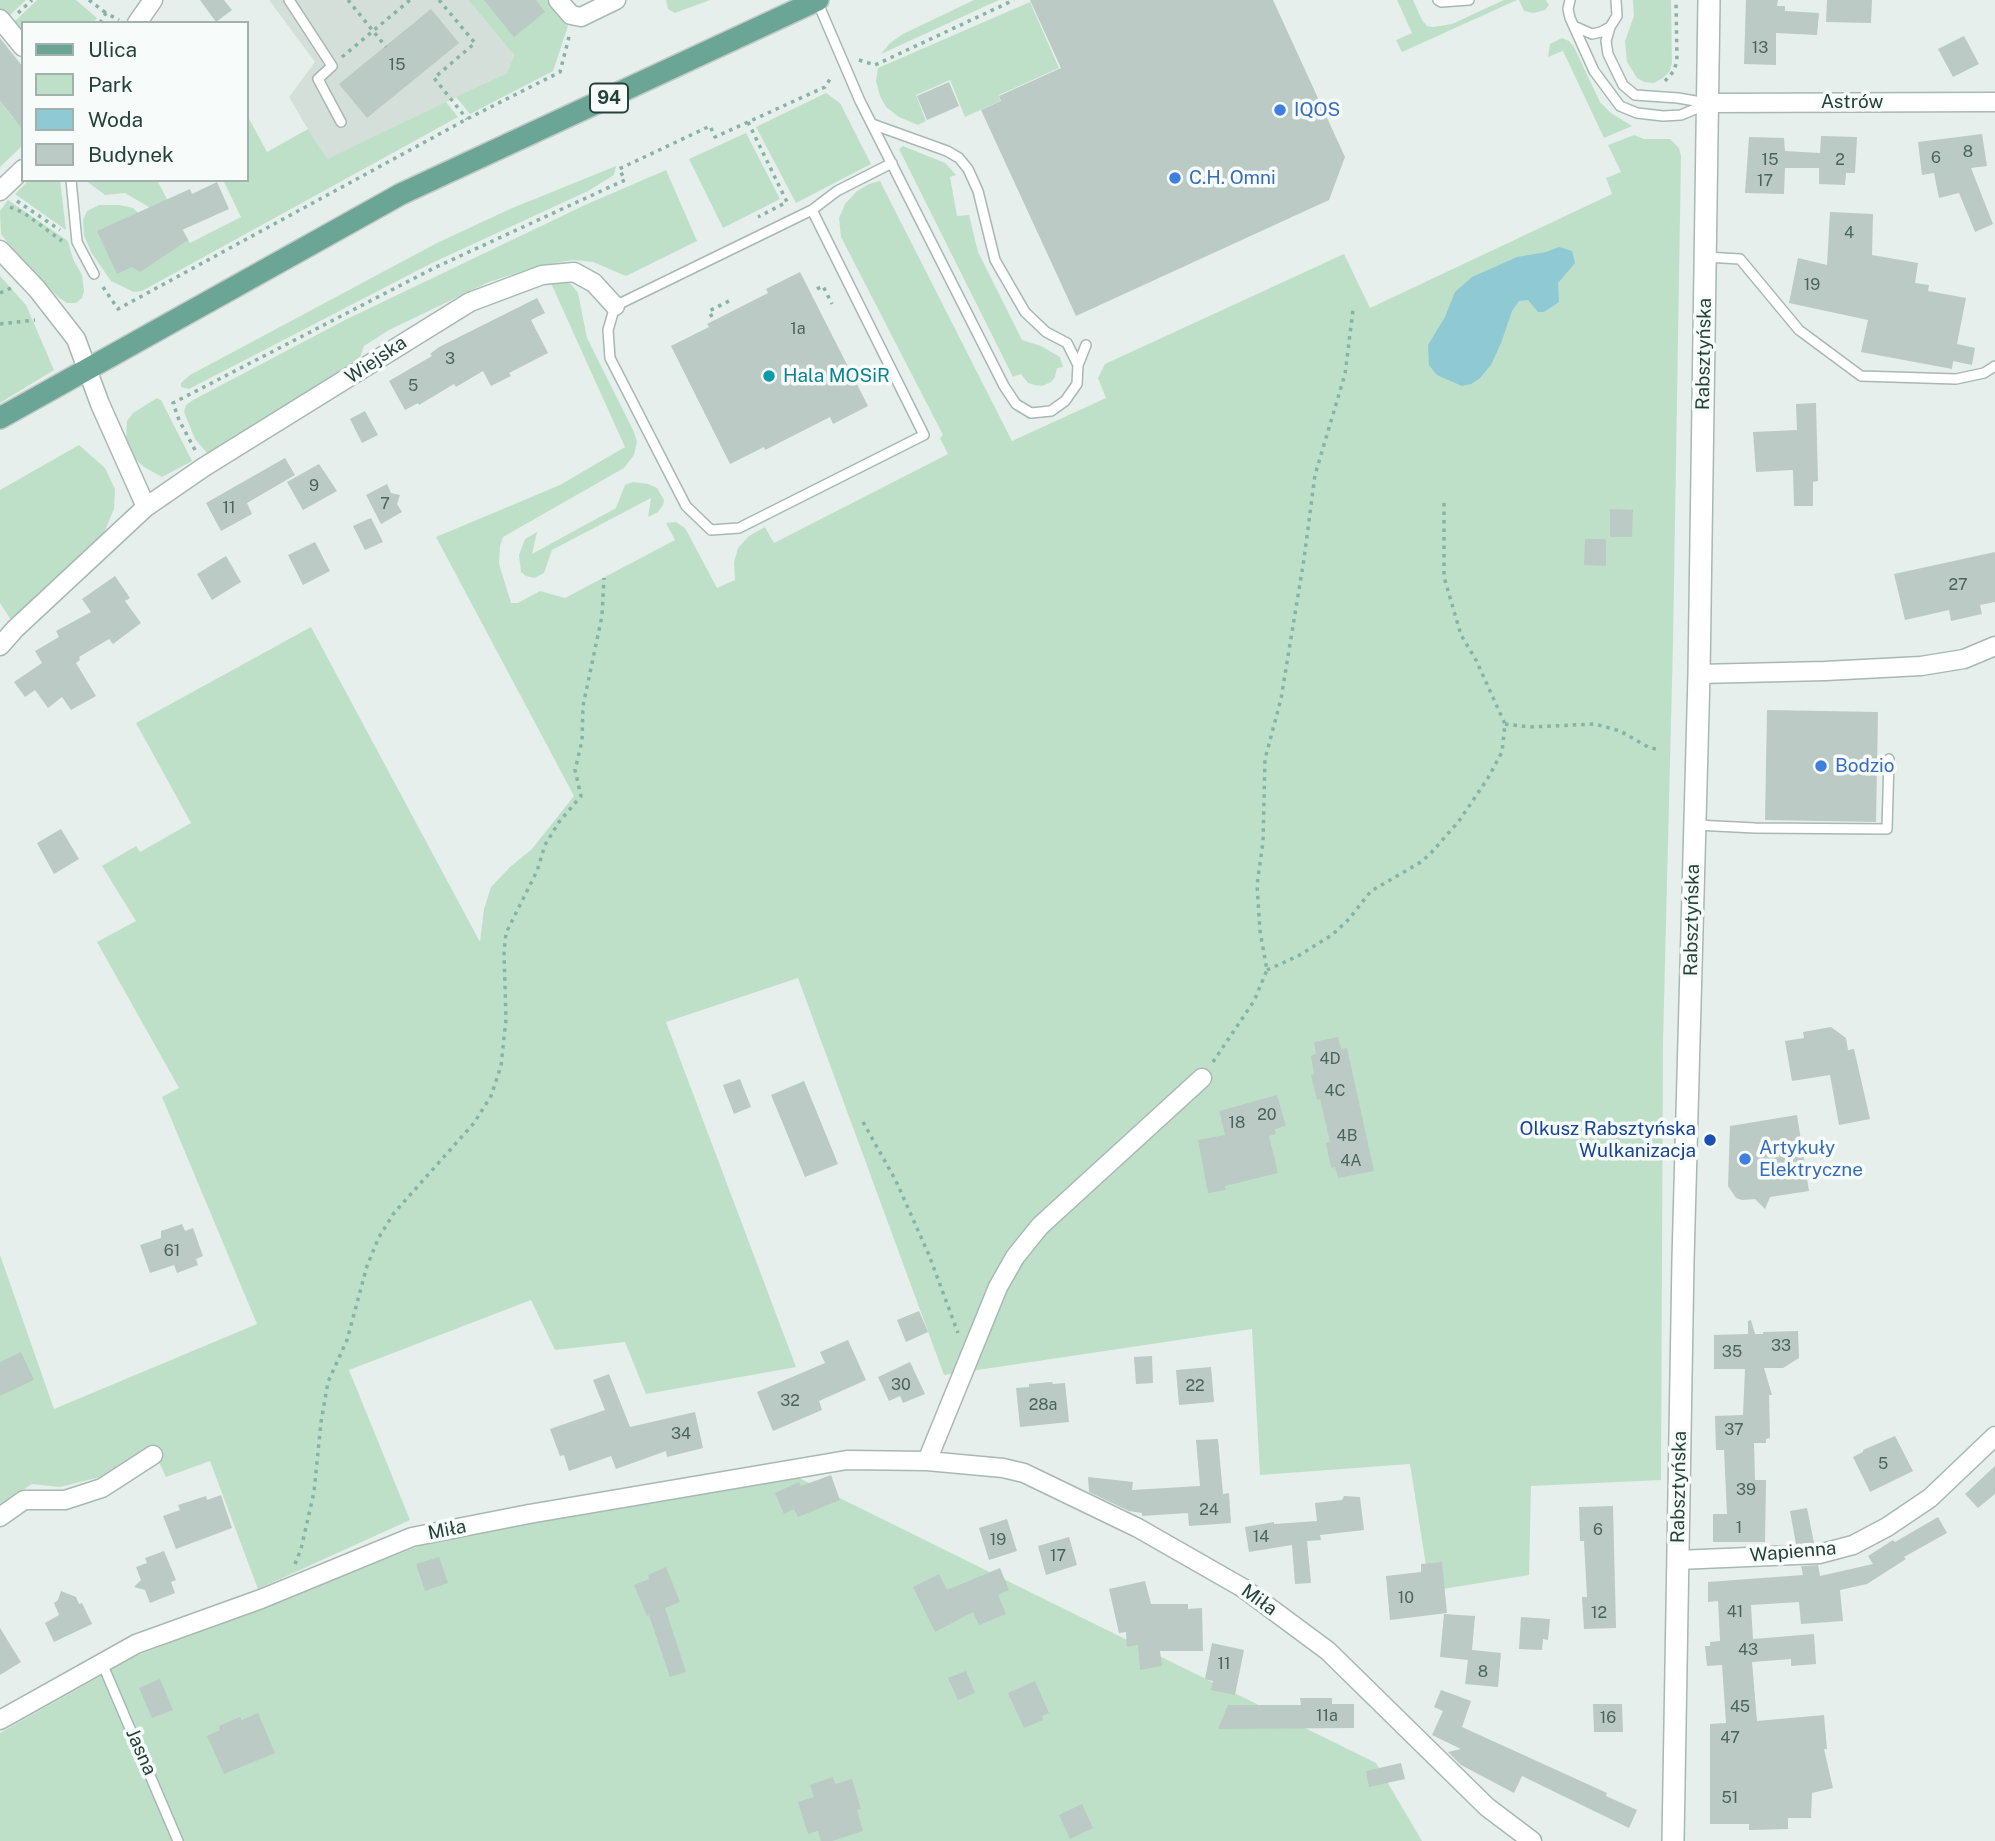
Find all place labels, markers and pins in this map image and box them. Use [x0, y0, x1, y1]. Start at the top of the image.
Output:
place label: IQOS [1294, 99, 1340, 121]
marker: IQOS [1272, 102, 1288, 118]
place label: C.H. Omni [1189, 167, 1276, 189]
marker: C.H. Omni [1167, 170, 1183, 186]
place label: Hala MOSiR [783, 365, 890, 387]
marker: Hala MOSiR [761, 368, 777, 384]
place label: Bodzio [1835, 755, 1894, 777]
marker: Bodzio [1813, 758, 1829, 774]
place label: Olkusz Rabsztyńska Wulkanizacja [1520, 1118, 1696, 1162]
marker: Olkusz Rabsztyńska Wulkanizacja [1702, 1132, 1718, 1148]
place label: Artykuły Elektryczne [1759, 1137, 1863, 1181]
marker: Artykuły Elektryczne [1737, 1151, 1753, 1167]

